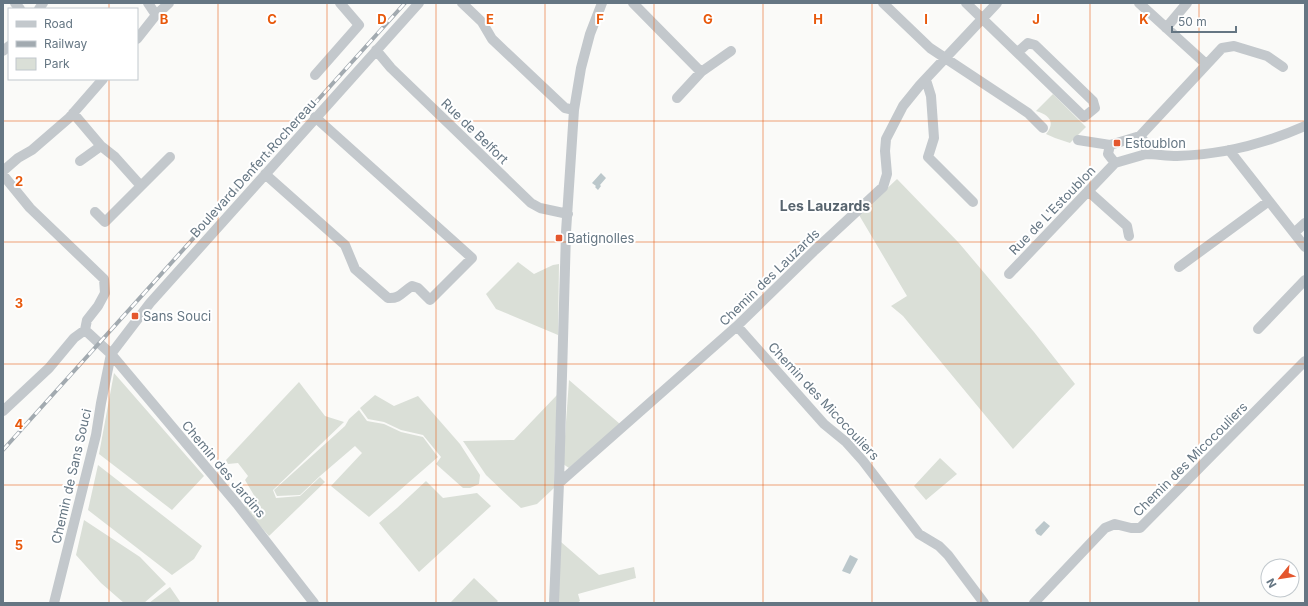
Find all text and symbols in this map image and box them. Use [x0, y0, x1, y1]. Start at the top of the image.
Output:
legend [8, 8, 138, 80]
scale bar [1172, 8, 1236, 34]
text: B [160, 11, 169, 27]
text: C [267, 11, 277, 27]
text: D [377, 11, 387, 27]
text: E [486, 11, 494, 27]
text: F [596, 11, 604, 27]
text: G [703, 11, 713, 27]
text: H [813, 11, 823, 27]
text: I [924, 11, 928, 27]
text: J [1032, 11, 1040, 27]
text: K [1139, 11, 1149, 27]
text: 50 m [1178, 14, 1207, 29]
text: Road [44, 16, 73, 31]
text: Railway [44, 36, 88, 51]
text: Park [44, 56, 70, 71]
street label: Boulevard Denfert Rochereau [186, 95, 320, 241]
street label: Rue de Belfort [438, 95, 512, 167]
place label: Estoublon [1125, 135, 1186, 151]
marker: Estoublon [1112, 138, 1122, 148]
street label: Rue de L'Estoublon [1005, 162, 1099, 258]
text: 2 [15, 173, 23, 189]
district label: Les Lauzards [780, 197, 870, 214]
street label: Chemin des Lauzards [716, 225, 822, 329]
place label: Batignolles [567, 230, 635, 246]
marker: Batignolles [554, 233, 564, 243]
text: 3 [15, 295, 23, 311]
place label: Sans Souci [143, 308, 211, 324]
marker: Sans Souci [130, 311, 140, 321]
street label: Chemin des Micocouliers [765, 339, 883, 463]
street label: Chemin des Micocouliers [1129, 398, 1251, 520]
street label: Chemin de Sans Souci [48, 407, 94, 545]
text: 4 [15, 416, 24, 432]
street label: Chemin des Jardins [179, 417, 269, 521]
text: 5 [15, 537, 23, 553]
north arrow [1260, 558, 1300, 598]
text: N [1263, 576, 1279, 590]

